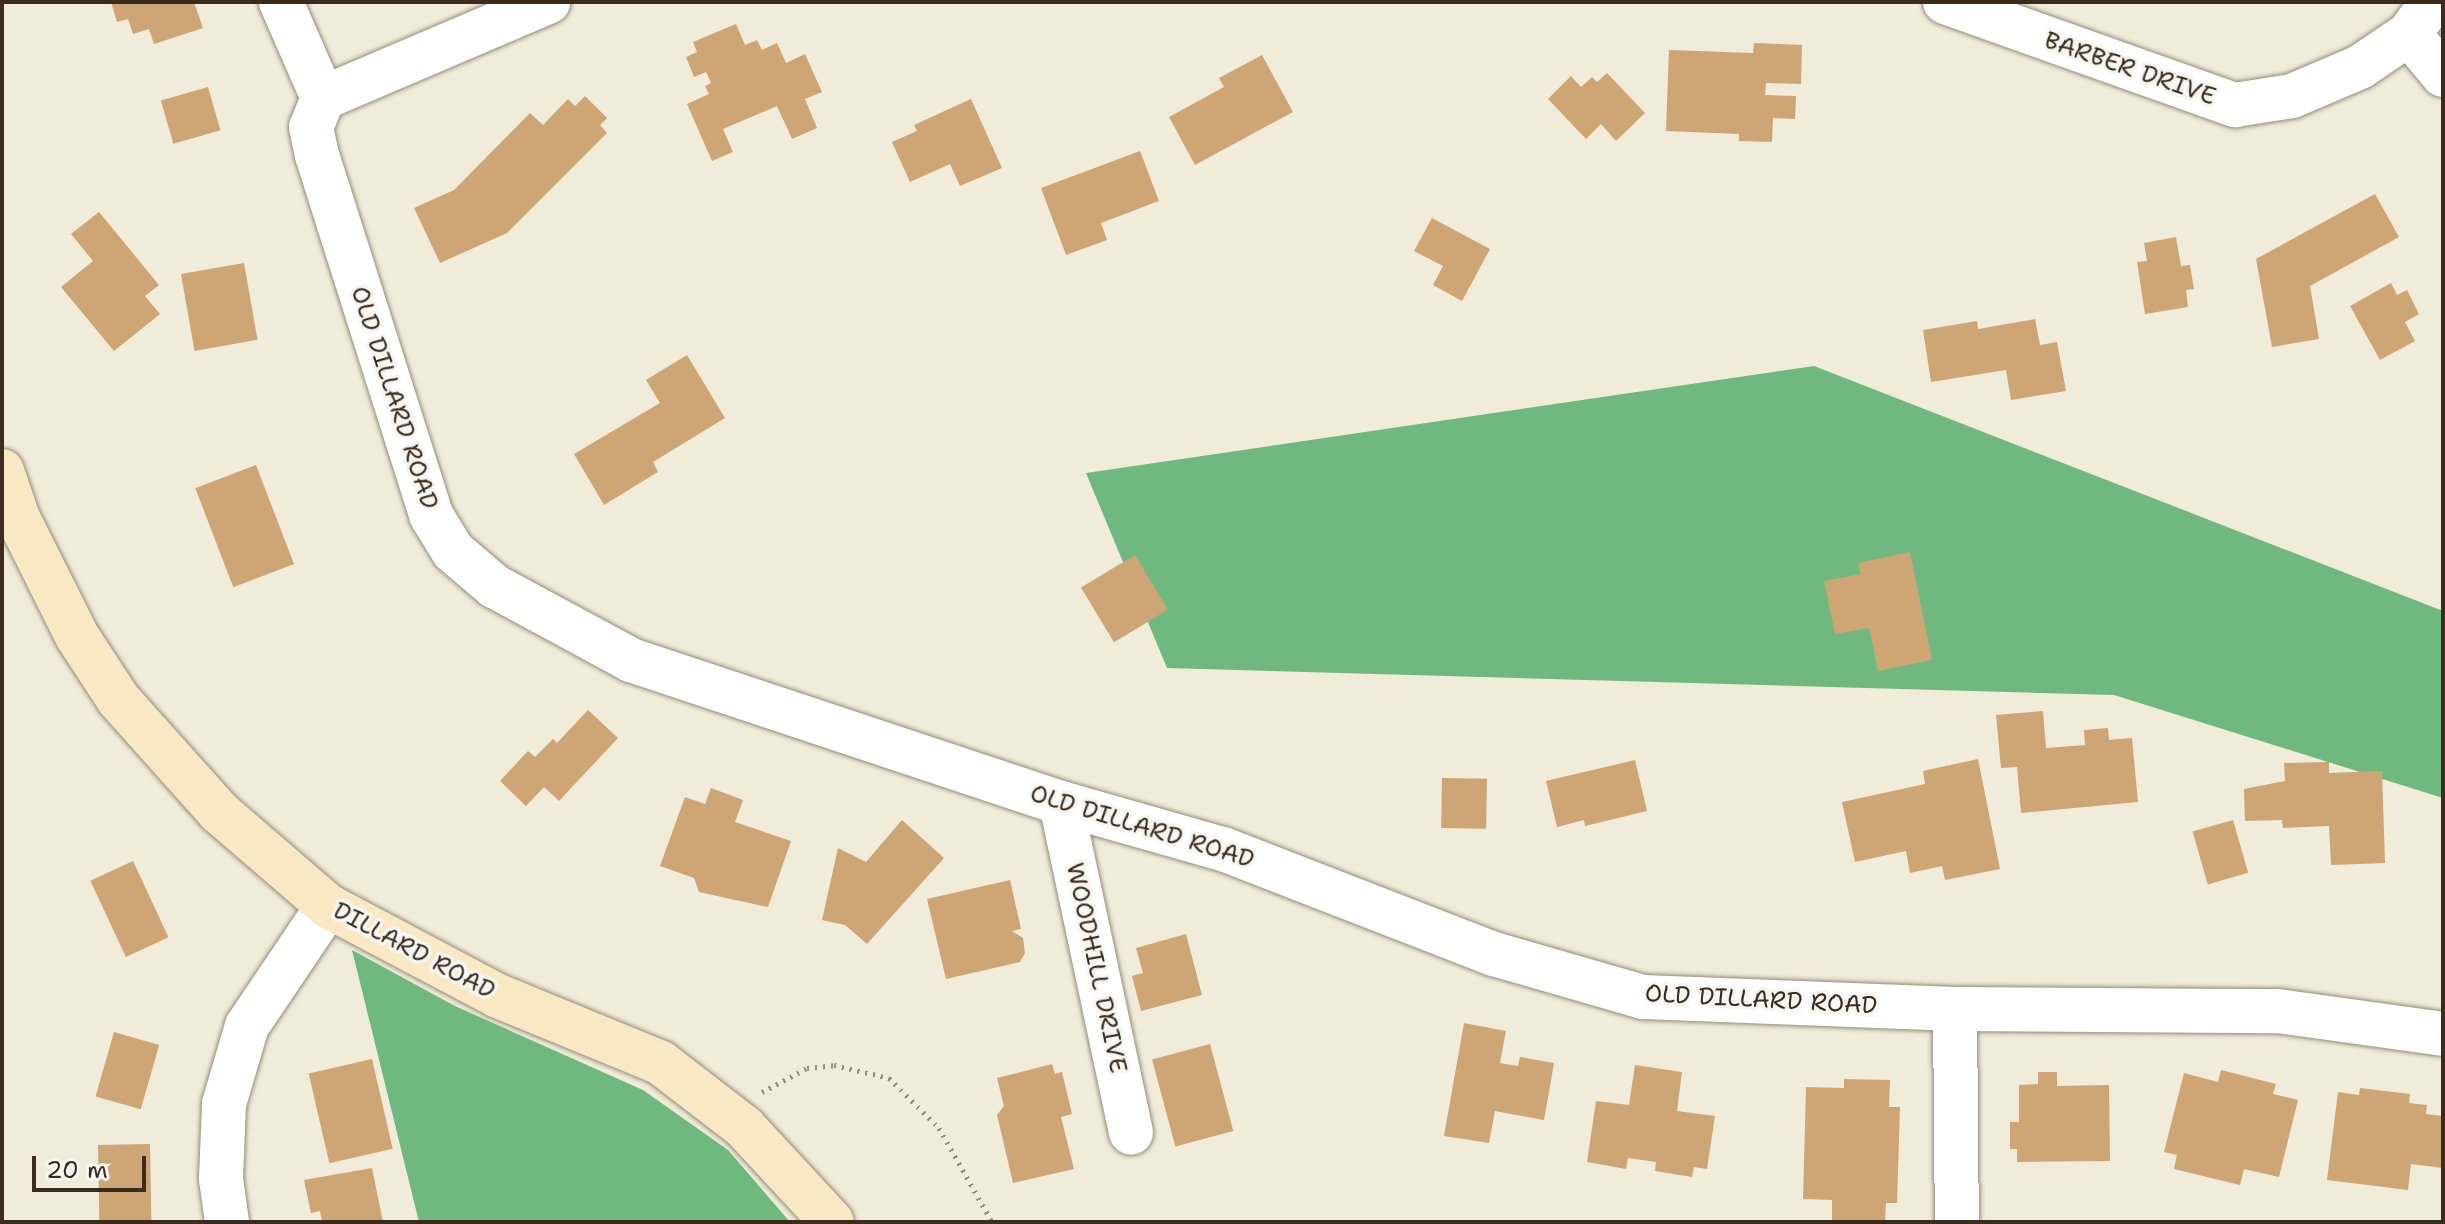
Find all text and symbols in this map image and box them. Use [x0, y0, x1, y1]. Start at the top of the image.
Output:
street label: BARBER DRIVE [2041, 26, 2219, 112]
street label: OLD DILLARD ROAD [344, 283, 444, 513]
street label: OLD DILLARD ROAD [1027, 779, 1257, 875]
street label: WOODHILL DRIVE [1060, 860, 1132, 1076]
street label: DILLARD ROAD [328, 896, 500, 1006]
street label: OLD DILLARD ROAD [1644, 980, 1878, 1020]
scale bar [36, 1140, 150, 1190]
text: 20 m [46, 1154, 108, 1186]

